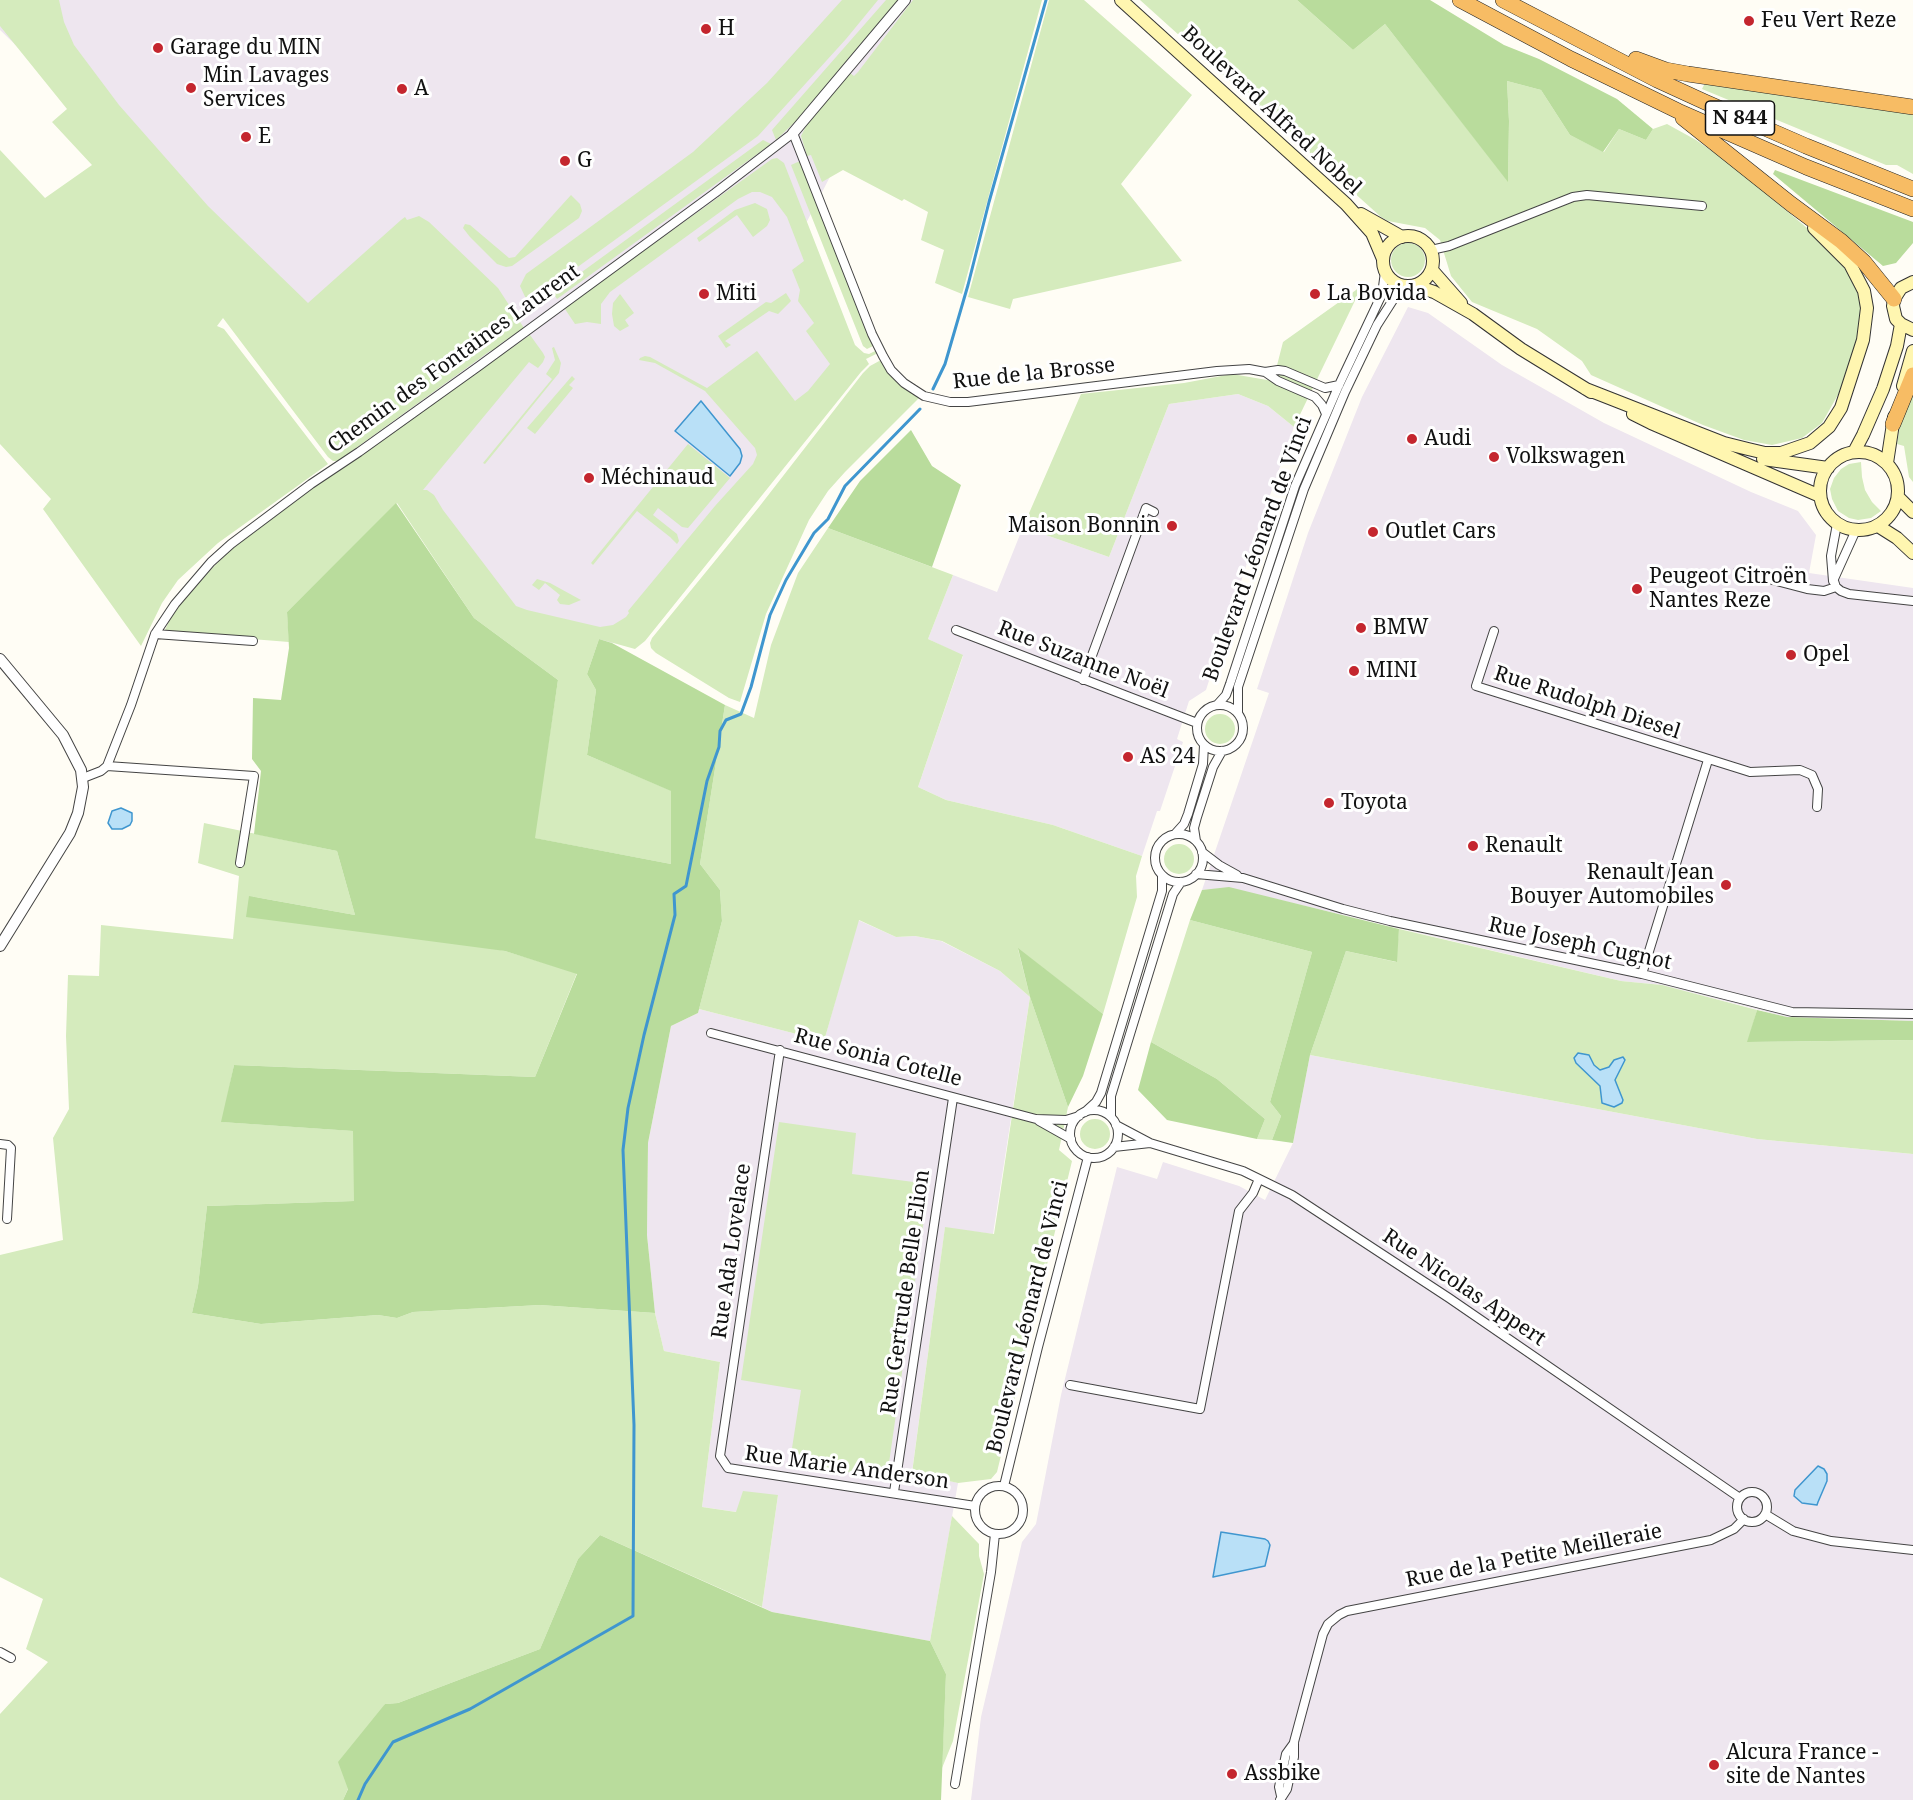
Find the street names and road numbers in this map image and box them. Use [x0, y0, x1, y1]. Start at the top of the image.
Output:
street label: Boulevard Alfred Nobel [1176, 21, 1366, 201]
road number: N 844 [1706, 101, 1774, 135]
street label: Chemin des Fontaines Laurent [323, 259, 585, 459]
street label: Rue de la Brosse [952, 353, 1116, 395]
street label: Boulevard Léonard de Vinci [1198, 413, 1318, 685]
street label: Rue Suzanne Noël [994, 616, 1172, 704]
street label: Rue Rudolph Diesel [1491, 661, 1683, 745]
street label: Rue Joseph Cugnot [1486, 912, 1674, 976]
street label: Rue Sonia Cotelle [791, 1023, 965, 1093]
street label: Rue Ada Lovelace [707, 1162, 757, 1340]
street label: Rue Gertrude Belle Elion [876, 1168, 936, 1416]
street label: Boulevard Léonard de Vinci [982, 1178, 1074, 1456]
street label: Rue Nicolas Appert [1378, 1224, 1550, 1352]
street label: Rue Marie Anderson [743, 1441, 951, 1495]
street label: Rue de la Petite Meilleraie [1404, 1519, 1664, 1593]

